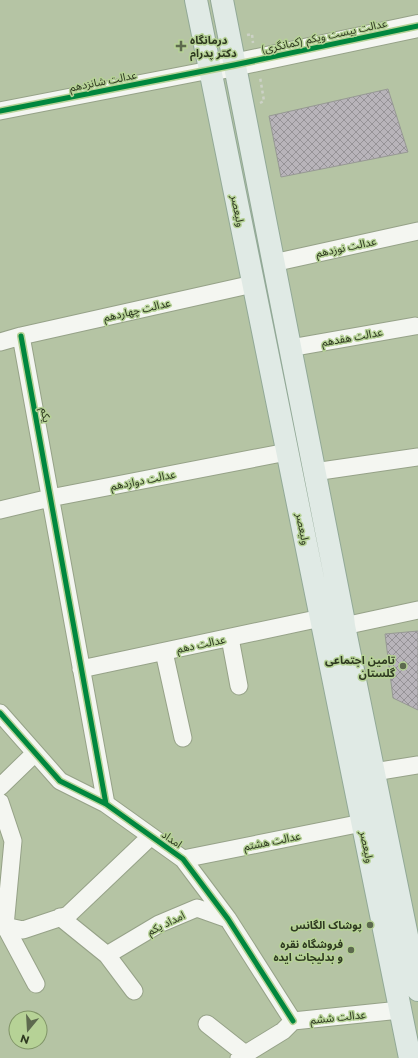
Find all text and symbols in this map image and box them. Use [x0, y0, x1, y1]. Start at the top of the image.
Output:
street label: عدالت بیست ویکم (کمانگری) [260, 16, 389, 58]
place label: درمانگاه دکتر پدرام [190, 33, 237, 62]
marker: درمانگاه دکتر پدرام [175, 40, 187, 52]
street label: عدالت شانزدهم [68, 68, 139, 96]
street label: ولیعصر [228, 193, 248, 228]
street label: عدالت نوزدهم [315, 234, 378, 262]
street label: عدالت چهاردهم [102, 295, 173, 326]
street label: عدالت هفدهم [320, 325, 384, 351]
street label: یکم [36, 406, 54, 424]
street label: عدالت دوازدهم [109, 467, 178, 495]
street label: ولیعصر [293, 511, 313, 546]
street label: عدالت دهم [175, 632, 228, 658]
place label: تامین اجتماعی گلستان [325, 653, 396, 680]
marker: تامین اجتماعی گلستان [398, 661, 408, 671]
street label: امداد [159, 827, 185, 851]
street label: عدالت هشتم [242, 829, 303, 855]
street label: ولیعصر [357, 829, 377, 864]
street label: امداد یکم [145, 908, 188, 940]
place label: پوشاک الگانس [291, 918, 362, 933]
marker: پوشاک الگانس [365, 920, 375, 930]
place label: فروشگاه نقره و بدلیجات ایده [273, 937, 343, 964]
marker: فروشگاه نقره و بدلیجات ایده [346, 945, 356, 955]
street label: عدالت ششم [309, 1007, 367, 1029]
north arrow [8, 1010, 48, 1050]
text: N [19, 1031, 31, 1048]

